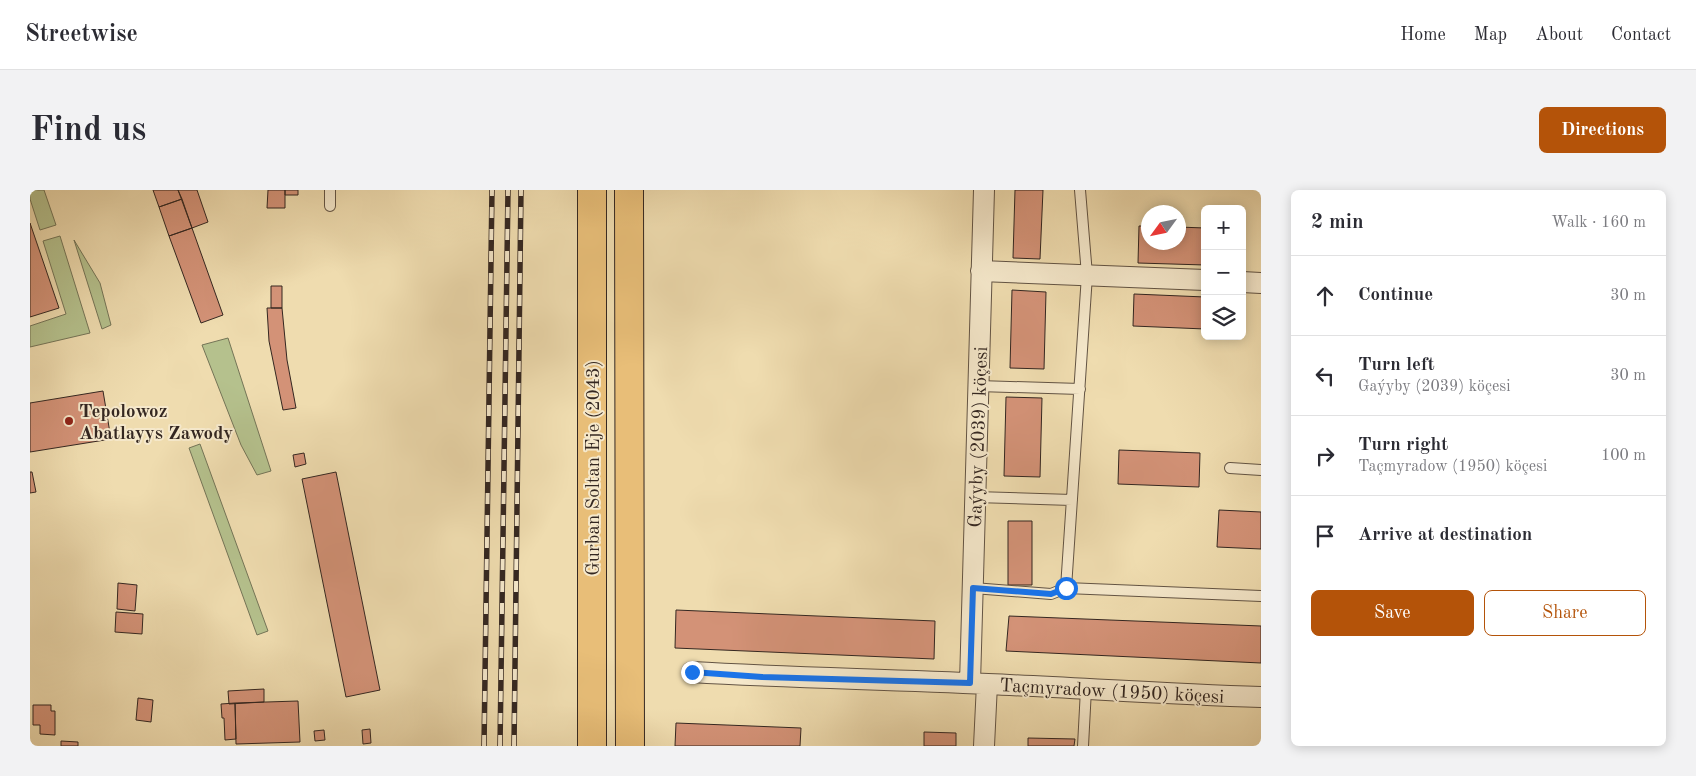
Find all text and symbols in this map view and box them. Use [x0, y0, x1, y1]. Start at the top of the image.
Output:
text: Streetwise [25, 23, 138, 47]
text: Home [1400, 26, 1446, 44]
text: Map [1474, 26, 1507, 44]
text: About [1535, 26, 1583, 44]
text: Contact [1611, 26, 1671, 44]
button: Directions [1539, 107, 1666, 153]
text: Find us [30, 113, 146, 148]
north arrow [1141, 205, 1186, 250]
map controls [1201, 205, 1246, 340]
button: + [1201, 205, 1246, 250]
text: 2 min [1311, 212, 1364, 233]
text: Walk · 160 m [1551, 215, 1646, 231]
button: − [1201, 250, 1246, 295]
icon: ahead [1311, 282, 1339, 310]
text: Continue [1358, 286, 1433, 305]
text: 30 m [1610, 288, 1646, 304]
button: layers [1201, 295, 1246, 340]
street label: Gaýyby (2039) köçesi [966, 346, 992, 528]
text: Turn left [1358, 356, 1435, 375]
street label: Gurban Soltan Eje (2043) [584, 360, 604, 576]
icon: left [1311, 362, 1339, 390]
text: 30 m [1610, 368, 1646, 384]
text: Gaýyby (2039) köçesi [1358, 379, 1511, 395]
place label: Tepolowoz Abatlayys Zawody [79, 403, 233, 444]
marker: Tepolowoz Abatlayys Zawody [63, 415, 75, 427]
text: Turn right [1358, 436, 1448, 455]
icon: right [1311, 442, 1339, 470]
text: 100 m [1601, 448, 1646, 464]
text: Taçmyradow (1950) köçesi [1358, 459, 1547, 475]
icon: arrive [1311, 522, 1339, 550]
text: Arrive at destination [1358, 526, 1532, 545]
route start [1055, 577, 1078, 600]
button: Save [1311, 590, 1474, 636]
button: Share [1484, 590, 1646, 636]
route end [681, 661, 704, 684]
street label: Taçmyradow (1950) köçesi [999, 676, 1225, 708]

